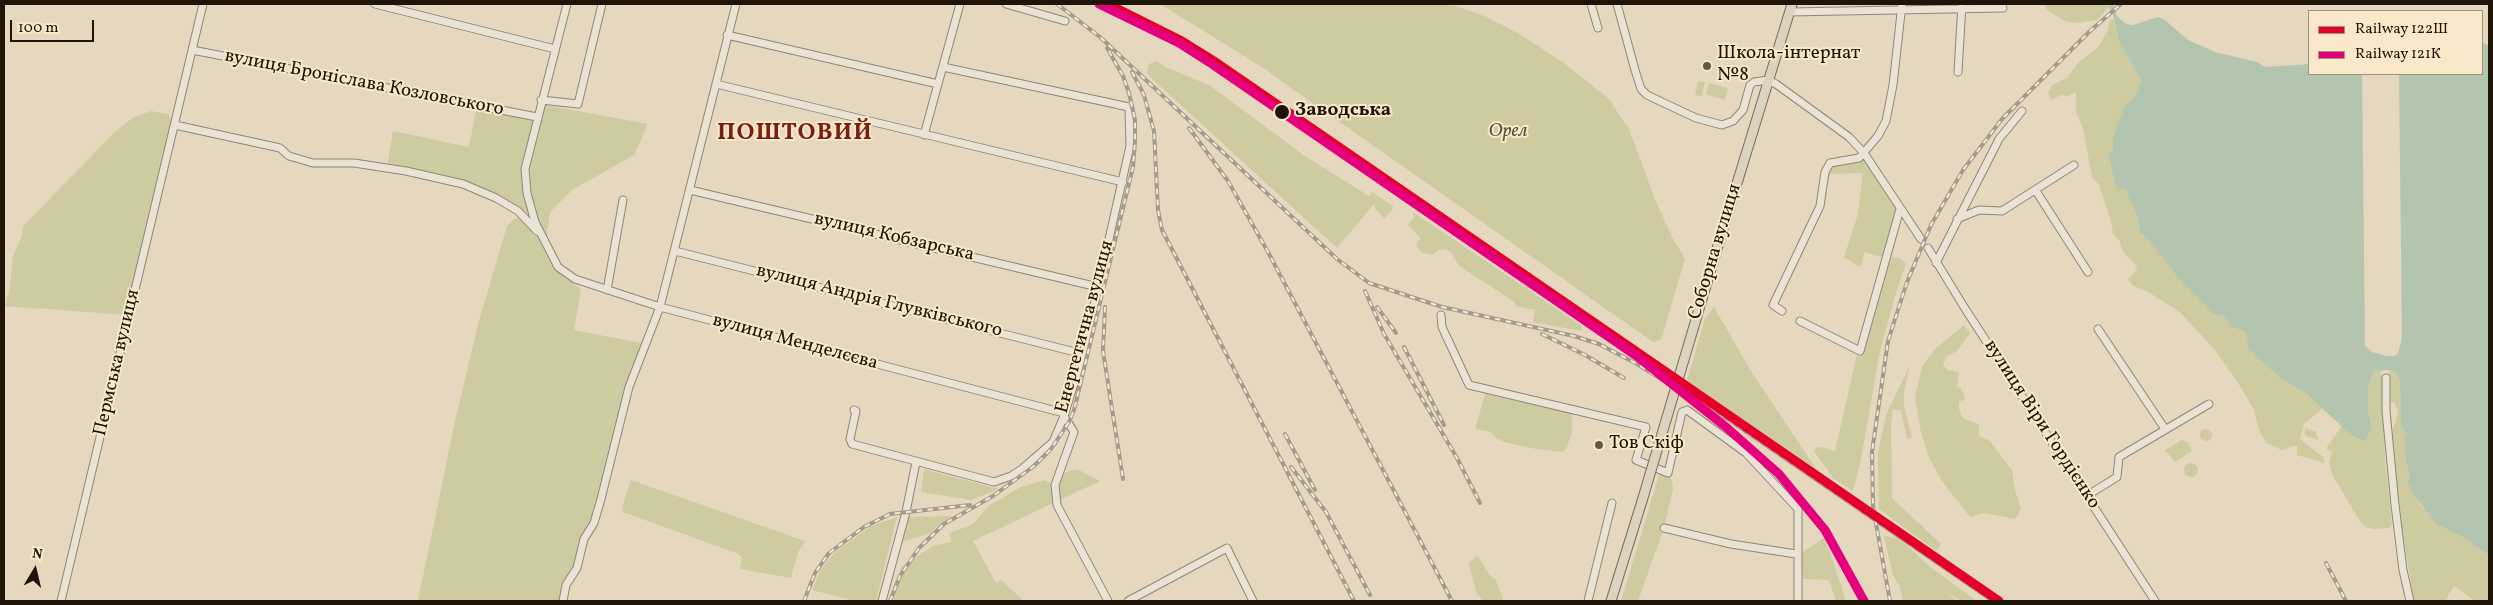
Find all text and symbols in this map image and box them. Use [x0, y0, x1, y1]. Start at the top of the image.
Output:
scale bar [12, 10, 96, 42]
legend [2308, 10, 2483, 75]
text: 100 m [18, 18, 58, 39]
text: Railway 122Ш [2355, 19, 2448, 40]
place label: Школа-інтернат №8 [1717, 44, 1860, 88]
text: Railway 121К [2355, 44, 2441, 65]
street label: вулиця Броніслава Козловського [223, 46, 505, 122]
marker: Школа-інтернат №8 [1701, 60, 1713, 72]
place label: Заводська [1295, 101, 1391, 123]
marker: Заводська [1273, 103, 1291, 121]
district label: ПОШТОВИЙ [716, 121, 874, 149]
park label: Орел [1488, 122, 1528, 144]
street label: Соборна вулиця [1685, 181, 1747, 323]
street label: вулиця Кобзарська [812, 208, 976, 268]
street label: Енергетична вулиця [1052, 238, 1120, 416]
street label: вулиця Андрія Глувківського [754, 260, 1004, 344]
street label: Пермська вулиця [90, 287, 146, 439]
street label: вулиця Менделєєва [710, 310, 880, 376]
street label: вулиця Віри Гордієнко [1978, 336, 2104, 514]
place label: Тов Скіф [1609, 434, 1684, 456]
marker: Тов Скіф [1593, 439, 1605, 451]
north arrow [10, 545, 60, 595]
text: N [31, 545, 44, 565]

